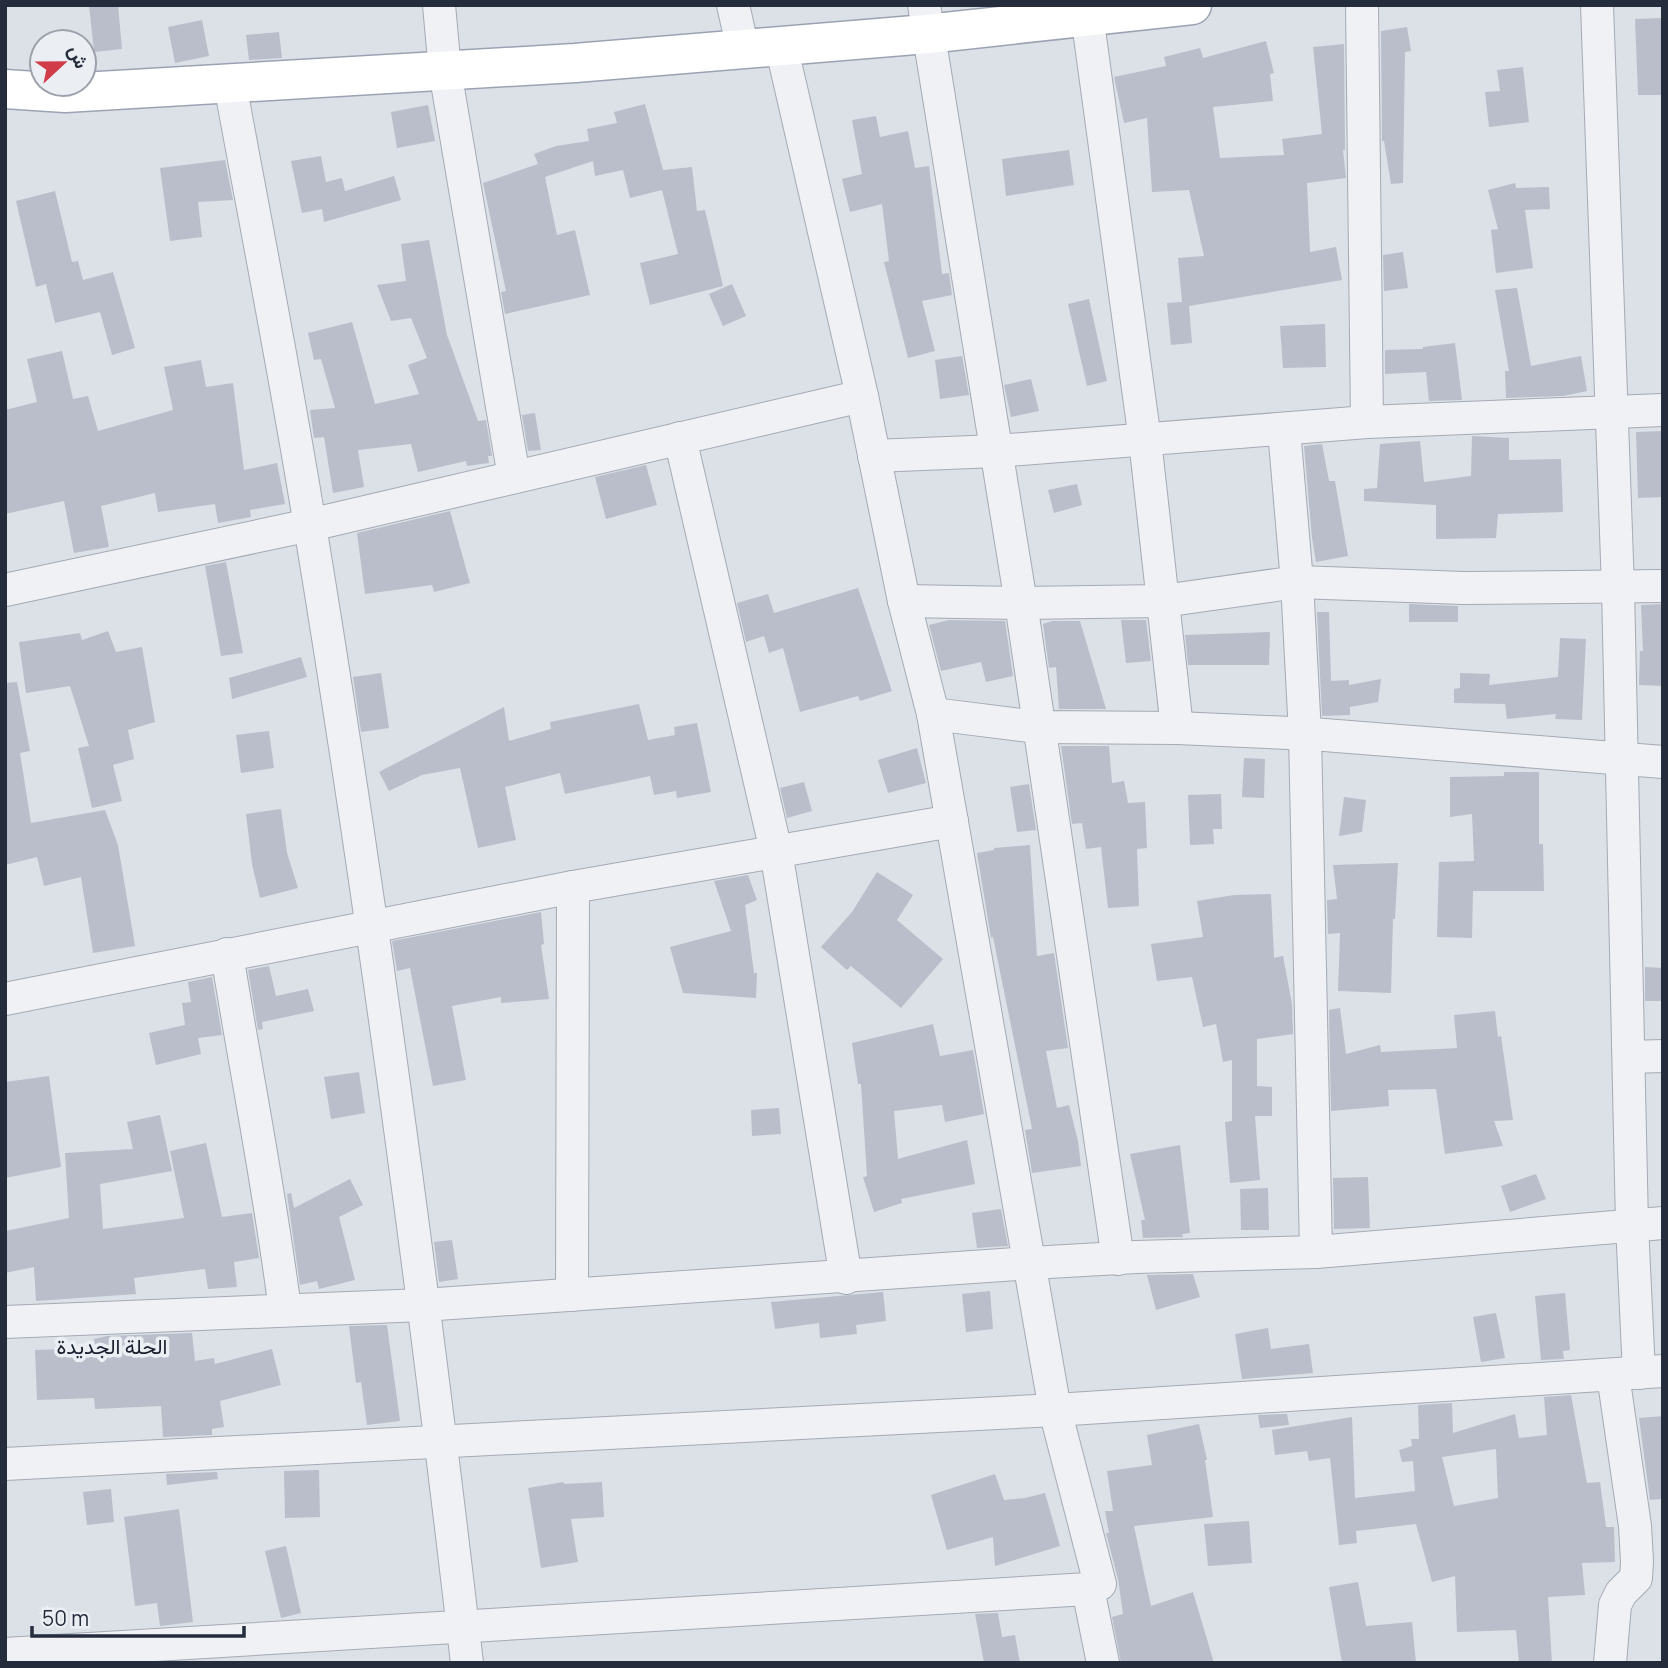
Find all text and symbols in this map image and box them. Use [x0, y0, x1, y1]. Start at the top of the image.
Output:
north arrow [28, 28, 98, 98]
text: ش [62, 41, 95, 72]
district label: الحلة الجديدة [57, 1332, 167, 1360]
scale bar [32, 1594, 243, 1638]
text: 50 m [42, 1604, 89, 1632]

